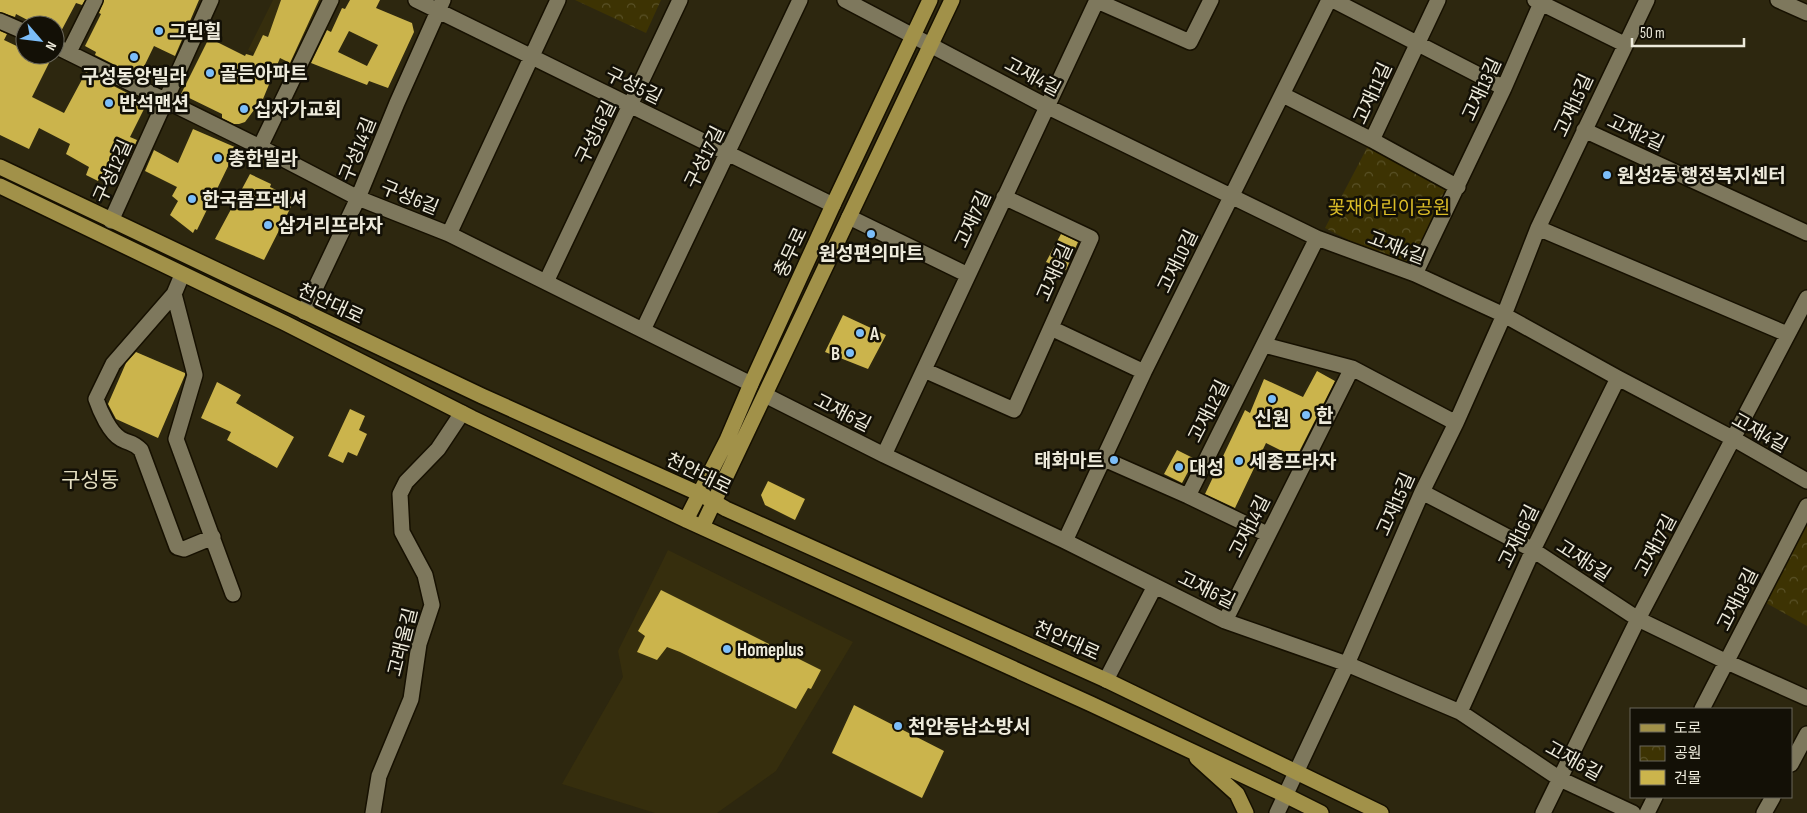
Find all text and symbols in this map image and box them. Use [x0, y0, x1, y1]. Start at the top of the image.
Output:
north arrow [15, 15, 65, 65]
scale bar [1632, 15, 1744, 47]
place label: 그린힐 [169, 21, 221, 44]
text: 50 m [1640, 24, 1665, 43]
marker: 그린힐 [153, 25, 165, 37]
text: N [42, 39, 60, 53]
marker: 구성동앙빌라 [128, 51, 140, 63]
street label: 고재4길 [1000, 53, 1064, 102]
street label: 고재13길 [1458, 54, 1507, 125]
street label: 고재11길 [1349, 59, 1398, 128]
place label: 골든아파트 [220, 63, 307, 86]
street label: 구성5길 [601, 63, 665, 110]
place label: 구성동앙빌라 [82, 66, 187, 89]
marker: 골든아파트 [204, 67, 216, 79]
street label: 고재15길 [1550, 71, 1599, 141]
place label: 반석맨션 [119, 93, 189, 116]
marker: 반석맨션 [103, 97, 115, 109]
street label: 구성16길 [571, 97, 621, 168]
place label: 십자가교회 [254, 99, 341, 122]
marker: 십자가교회 [238, 103, 250, 115]
street label: 고재2길 [1603, 110, 1668, 157]
street label: 구성14길 [335, 114, 382, 185]
street label: 구성17길 [680, 123, 730, 193]
street label: 구성12길 [89, 136, 138, 207]
place label: 총한빌라 [228, 148, 298, 171]
marker: 총한빌라 [212, 152, 224, 164]
place label: 원성2동 행정복지센터 [1617, 165, 1786, 188]
marker: 원성2동 행정복지센터 [1601, 169, 1613, 181]
street label: 구성6길 [377, 176, 442, 220]
street label: 고재7길 [950, 188, 996, 252]
place label: 한국콤프레셔 [202, 189, 307, 212]
marker: 한국콤프레셔 [186, 193, 198, 205]
park label: 꽃재어린이공원 [1328, 197, 1450, 220]
place label: 삼거리프라자 [278, 215, 383, 238]
marker: 삼거리프라자 [262, 219, 274, 231]
street label: 충무로 [770, 224, 813, 281]
street label: 고재10길 [1153, 226, 1203, 297]
street label: 고재4길 [1364, 227, 1429, 270]
marker: 원성편의마트 [865, 228, 877, 240]
street label: 고재9길 [1032, 240, 1078, 305]
place label: 원성편의마트 [819, 243, 923, 266]
street label: 천안대로 [294, 279, 367, 330]
place label: A [869, 323, 880, 346]
marker: A [854, 327, 866, 339]
place label: B [831, 343, 840, 366]
marker: B [844, 347, 856, 359]
street label: 고재12길 [1184, 377, 1235, 447]
street label: 고재6길 [810, 389, 875, 437]
marker: 신원 [1266, 393, 1278, 405]
place label: 한 [1316, 405, 1334, 428]
place label: 신원 [1255, 408, 1289, 431]
marker: 한 [1300, 409, 1312, 421]
street label: 고재4길 [1727, 409, 1791, 458]
street label: 천안대로 [662, 449, 735, 500]
place label: 태화마트 [1034, 450, 1104, 473]
place label: 세종프라자 [1249, 451, 1337, 474]
marker: 태화마트 [1108, 454, 1120, 466]
marker: 세종프라자 [1233, 455, 1245, 467]
place label: 대성 [1189, 457, 1224, 480]
marker: 대성 [1173, 461, 1185, 473]
district label: 구성동 [61, 468, 119, 493]
street label: 고재15길 [1372, 469, 1420, 540]
street label: 고재14길 [1225, 492, 1276, 562]
street label: 고재16길 [1494, 501, 1544, 572]
street label: 고재17길 [1631, 511, 1682, 581]
street label: 고재5길 [1552, 535, 1615, 587]
street label: 고재18길 [1713, 564, 1764, 635]
street label: 고재6길 [1174, 567, 1239, 614]
street label: 고래울길 [384, 606, 423, 679]
street label: 천안대로 [1030, 617, 1103, 666]
place label: Homeplus [737, 639, 804, 662]
marker: Homeplus [721, 643, 733, 655]
legend [1630, 708, 1792, 798]
place label: 천안동남소방서 [908, 716, 1030, 739]
text: 도로 [1674, 719, 1702, 738]
marker: 천안동남소방서 [892, 720, 904, 732]
street label: 고재6길 [1541, 737, 1605, 786]
text: 공원 [1674, 744, 1702, 763]
text: 건물 [1674, 769, 1702, 788]

